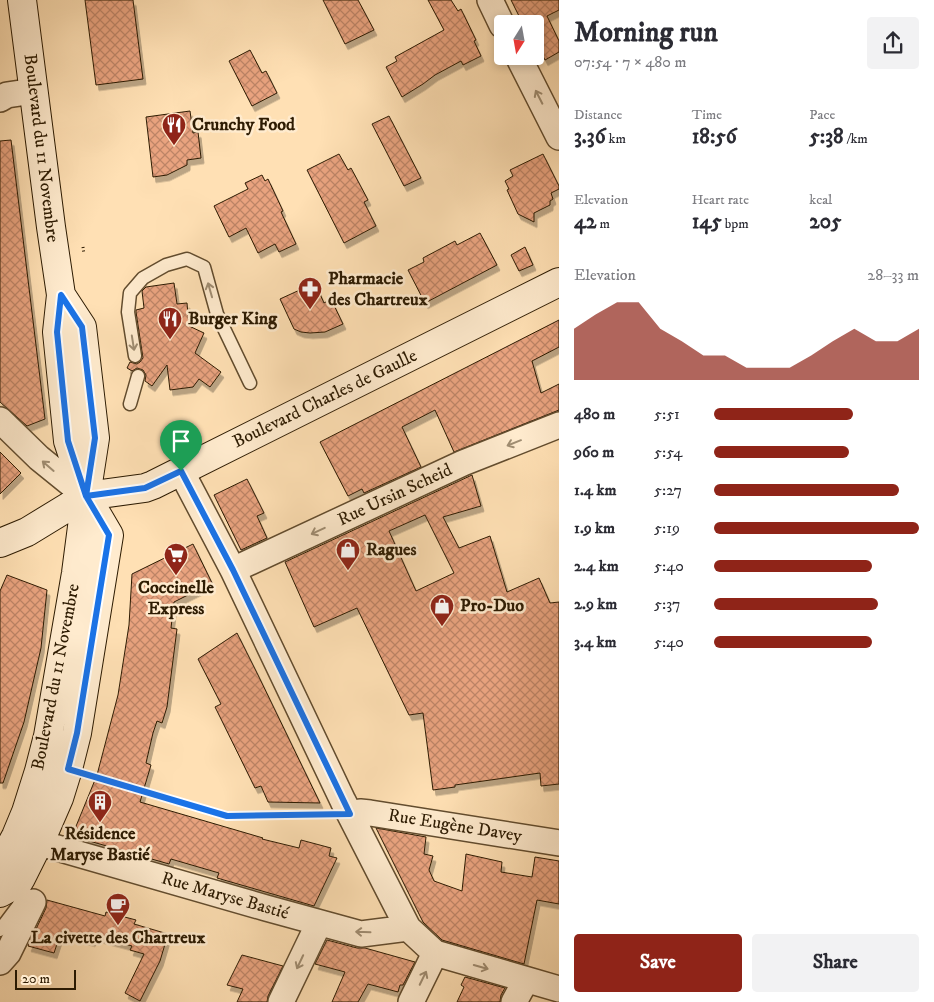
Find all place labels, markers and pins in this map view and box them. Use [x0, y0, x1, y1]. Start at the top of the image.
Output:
restaurant icon: Crunchy Food [161, 112, 187, 146]
place label: Crunchy Food [192, 114, 296, 136]
place label: Pharmacie des Chartreux [328, 268, 428, 311]
pharmacy icon: Pharmacie des Chartreux [297, 276, 323, 310]
restaurant icon: Burger King [157, 306, 183, 340]
place label: Burger King [188, 308, 278, 330]
pin [160, 420, 202, 471]
shop icon: Ragues [335, 537, 361, 571]
place label: Ragues [366, 539, 417, 561]
supermarket icon: Coccinelle Express [163, 542, 189, 576]
place label: Coccinelle Express [138, 577, 214, 620]
shop icon: Pro-Duo [429, 593, 455, 627]
place label: Pro-Duo [460, 595, 524, 617]
building icon: Résidence Maryse Bastié [87, 789, 113, 823]
place label: Résidence Maryse Bastié [50, 823, 150, 866]
cafe icon: La civette des Chartreux [105, 892, 131, 926]
place label: La civette des Chartreux [31, 927, 205, 949]

